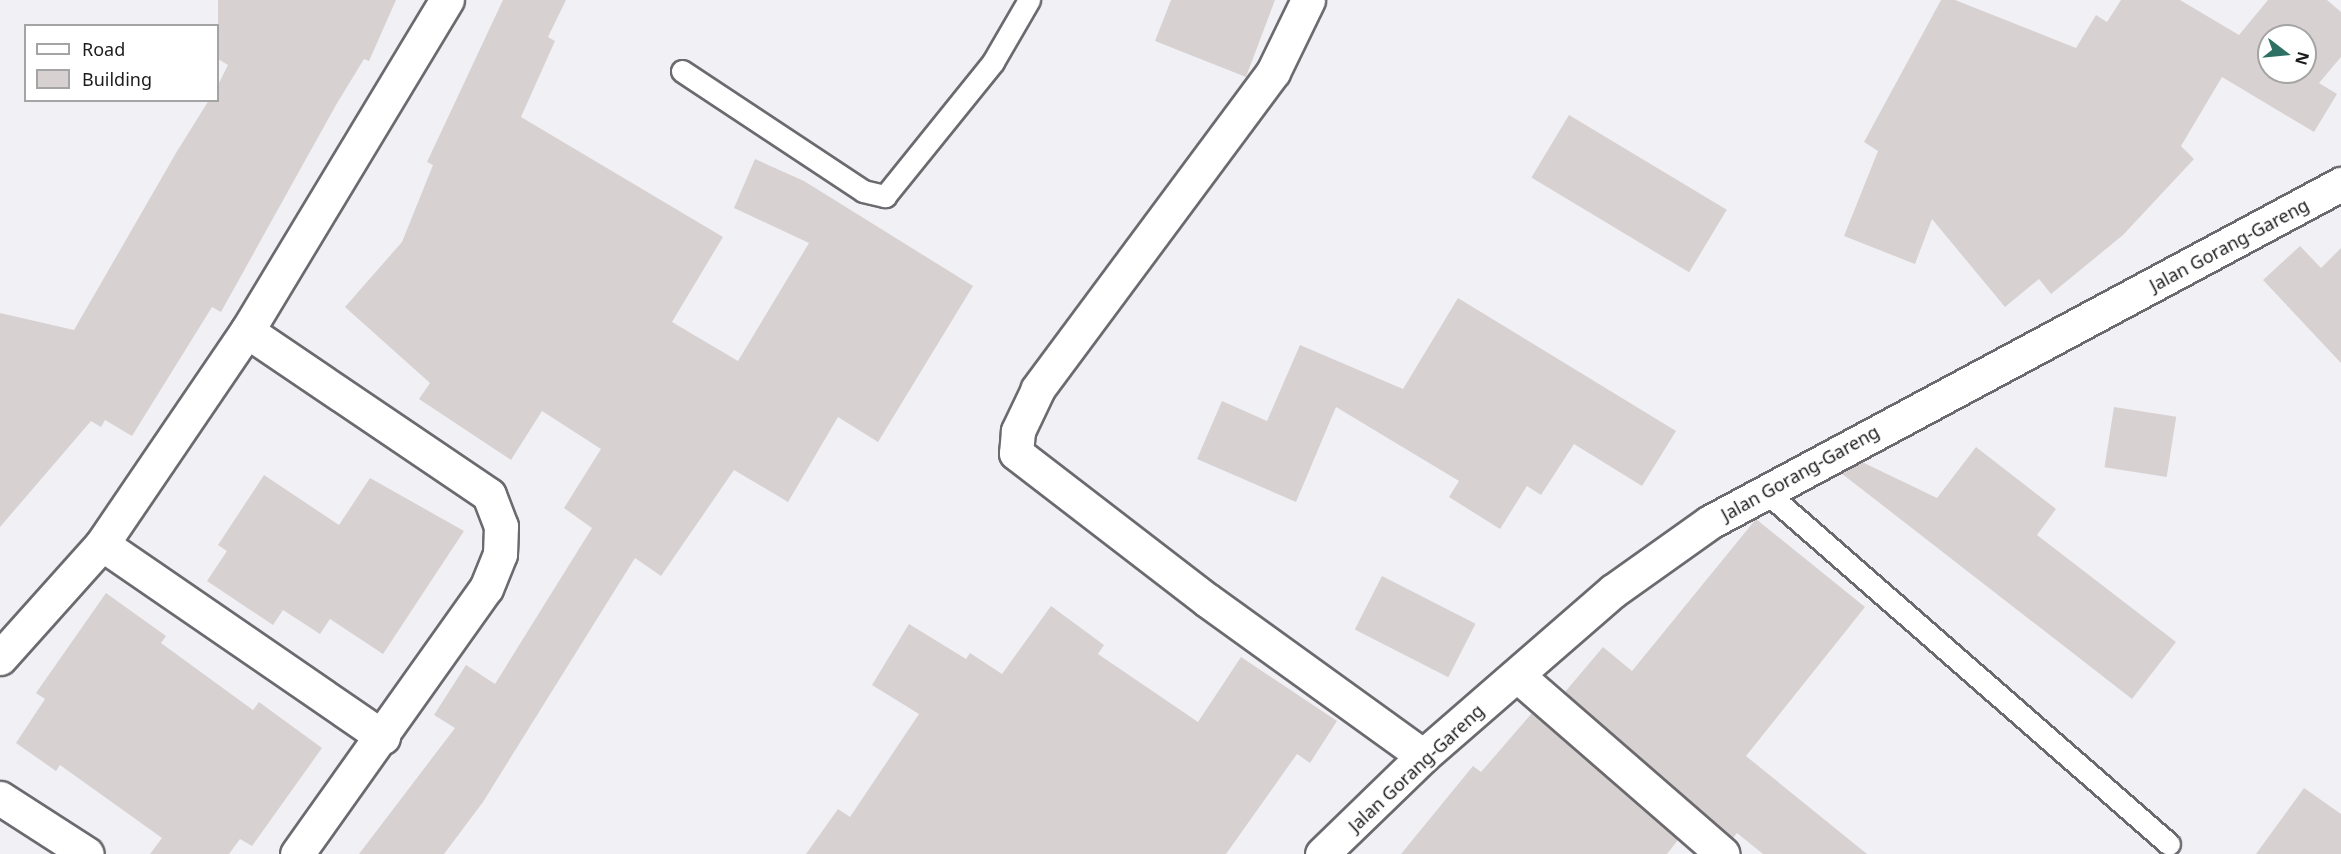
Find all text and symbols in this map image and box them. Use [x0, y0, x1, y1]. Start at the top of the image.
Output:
legend [24, 24, 219, 102]
north arrow [2257, 24, 2317, 84]
text: Road [82, 37, 125, 61]
text: N [2290, 49, 2315, 68]
text: Building [82, 67, 152, 91]
street label: Jalan Gorang-Gareng [2146, 194, 2312, 296]
street label: Jalan Gorang-Gareng [1717, 421, 1883, 525]
street label: Jalan Gorang-Gareng [1344, 700, 1488, 836]

